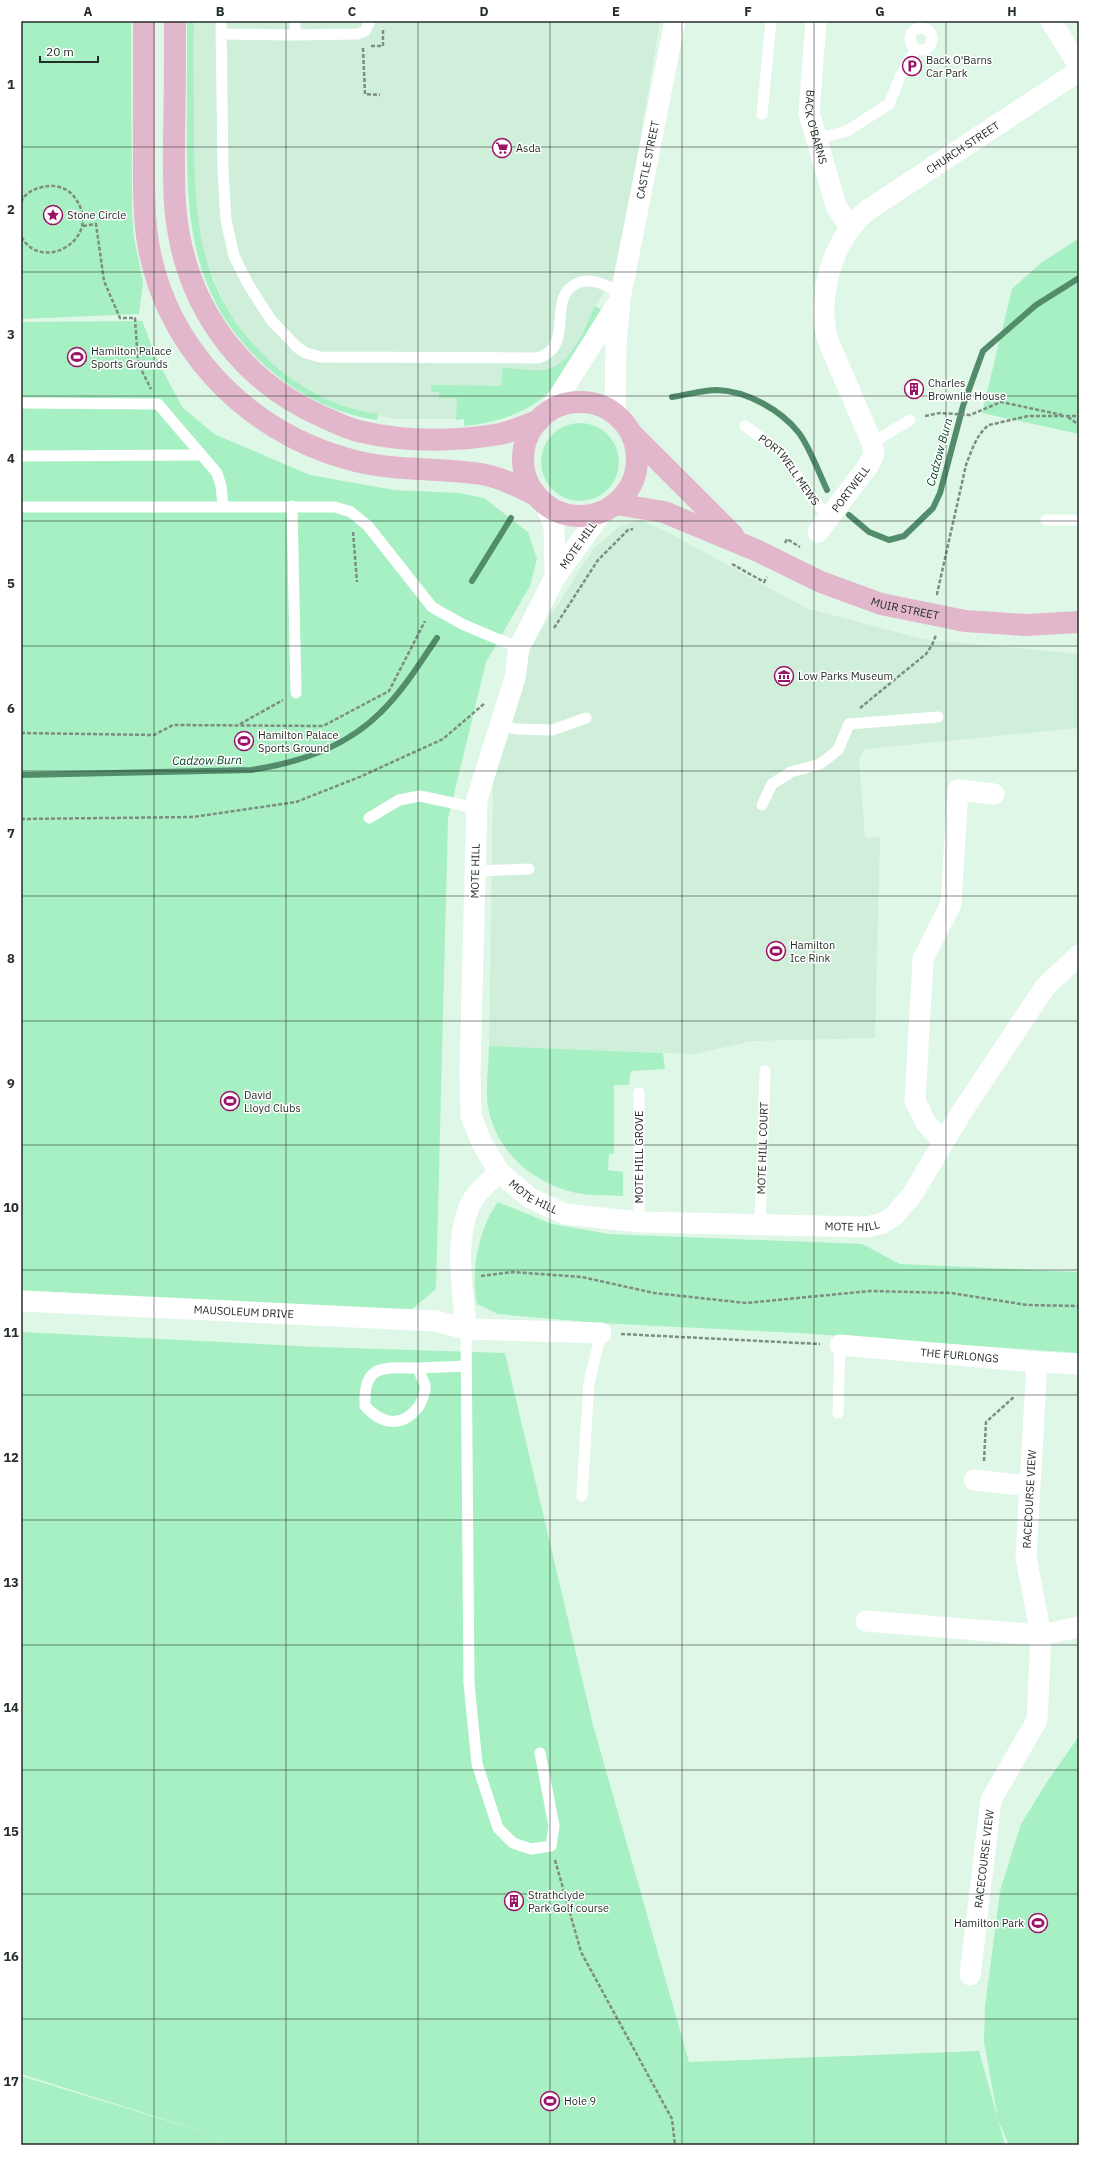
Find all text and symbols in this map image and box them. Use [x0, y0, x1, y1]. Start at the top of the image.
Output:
text: A [84, 3, 93, 20]
text: B [216, 3, 225, 20]
text: C [348, 3, 357, 20]
text: D [479, 3, 489, 20]
text: E [612, 3, 620, 20]
text: F [744, 3, 752, 20]
text: G [875, 3, 885, 20]
text: H [1007, 3, 1017, 20]
scale bar [40, 38, 98, 64]
text: 20 m [46, 44, 74, 59]
place label: Back O'Barns Car Park [926, 53, 992, 80]
parking icon: Back O'Barns Car Park [901, 55, 923, 77]
text: 1 [7, 76, 15, 93]
street label: BACK O'BARNS [802, 89, 830, 166]
street label: CHURCH STREET [923, 118, 1003, 177]
street label: CASTLE STREET [633, 119, 662, 200]
supermarket icon: Asda [491, 137, 513, 159]
place label: Asda [516, 141, 541, 155]
text: 2 [7, 201, 15, 218]
place icon: Stone Circle [42, 204, 64, 226]
place label: Stone Circle [67, 208, 126, 222]
text: 3 [7, 326, 15, 343]
place label: Hamilton Palace Sports Grounds [91, 344, 172, 371]
sports icon: Hamilton Palace Sports Grounds [66, 346, 88, 368]
place label: Charles Brownlie House [928, 376, 1006, 403]
building icon: Charles Brownlie House [903, 378, 925, 400]
water label: Cadzow Burn [923, 416, 955, 488]
street label: PORTWELL MEWS [756, 431, 822, 508]
text: 4 [7, 450, 15, 467]
street label: PORTWELL [828, 462, 873, 515]
street label: MOTE HILL [556, 518, 600, 572]
text: 5 [7, 575, 15, 592]
street label: MUIR STREET [869, 594, 941, 623]
museum icon: Low Parks Museum [773, 665, 795, 687]
place label: Low Parks Museum [798, 669, 893, 683]
text: 6 [7, 700, 15, 717]
place label: Hamilton Palace Sports Ground [258, 728, 339, 755]
sports icon: Hamilton Palace Sports Ground [233, 730, 255, 752]
water label: Cadzow Burn [172, 752, 242, 768]
text: 7 [7, 825, 15, 842]
street label: MOTE HILL [468, 843, 482, 899]
place label: Hamilton Ice Rink [790, 938, 835, 965]
sports icon: Hamilton Ice Rink [765, 940, 787, 962]
text: 8 [7, 950, 15, 967]
text: 9 [7, 1075, 15, 1092]
place label: David Lloyd Clubs [244, 1088, 301, 1115]
sports icon: David Lloyd Clubs [219, 1090, 241, 1112]
street label: MOTE HILL COURT [754, 1101, 771, 1195]
street label: MOTE HILL GROVE [632, 1111, 646, 1203]
street label: MOTE HILL [506, 1176, 560, 1217]
text: 10 [3, 1199, 19, 1216]
street label: MOTE HILL [825, 1217, 882, 1234]
street label: MAUSOLEUM DRIVE [193, 1302, 294, 1321]
text: 11 [3, 1324, 19, 1341]
street label: THE FURLONGS [920, 1345, 999, 1366]
text: 12 [3, 1449, 19, 1466]
street label: RACECOURSE VIEW [1019, 1449, 1039, 1549]
text: 13 [3, 1574, 19, 1591]
text: 14 [3, 1699, 19, 1716]
street label: RACECOURSE VIEW [971, 1809, 997, 1909]
text: 15 [3, 1823, 19, 1840]
place label: Strathclyde Park Golf course [528, 1888, 609, 1915]
building icon: Strathclyde Park Golf course [503, 1890, 525, 1912]
sports icon: Hamilton Park [1027, 1912, 1049, 1934]
place label: Hamilton Park [954, 1916, 1024, 1930]
text: 16 [3, 1948, 19, 1965]
text: 17 [3, 2073, 19, 2090]
sports icon: Hole 9 [539, 2090, 561, 2112]
place label: Hole 9 [564, 2094, 596, 2108]

